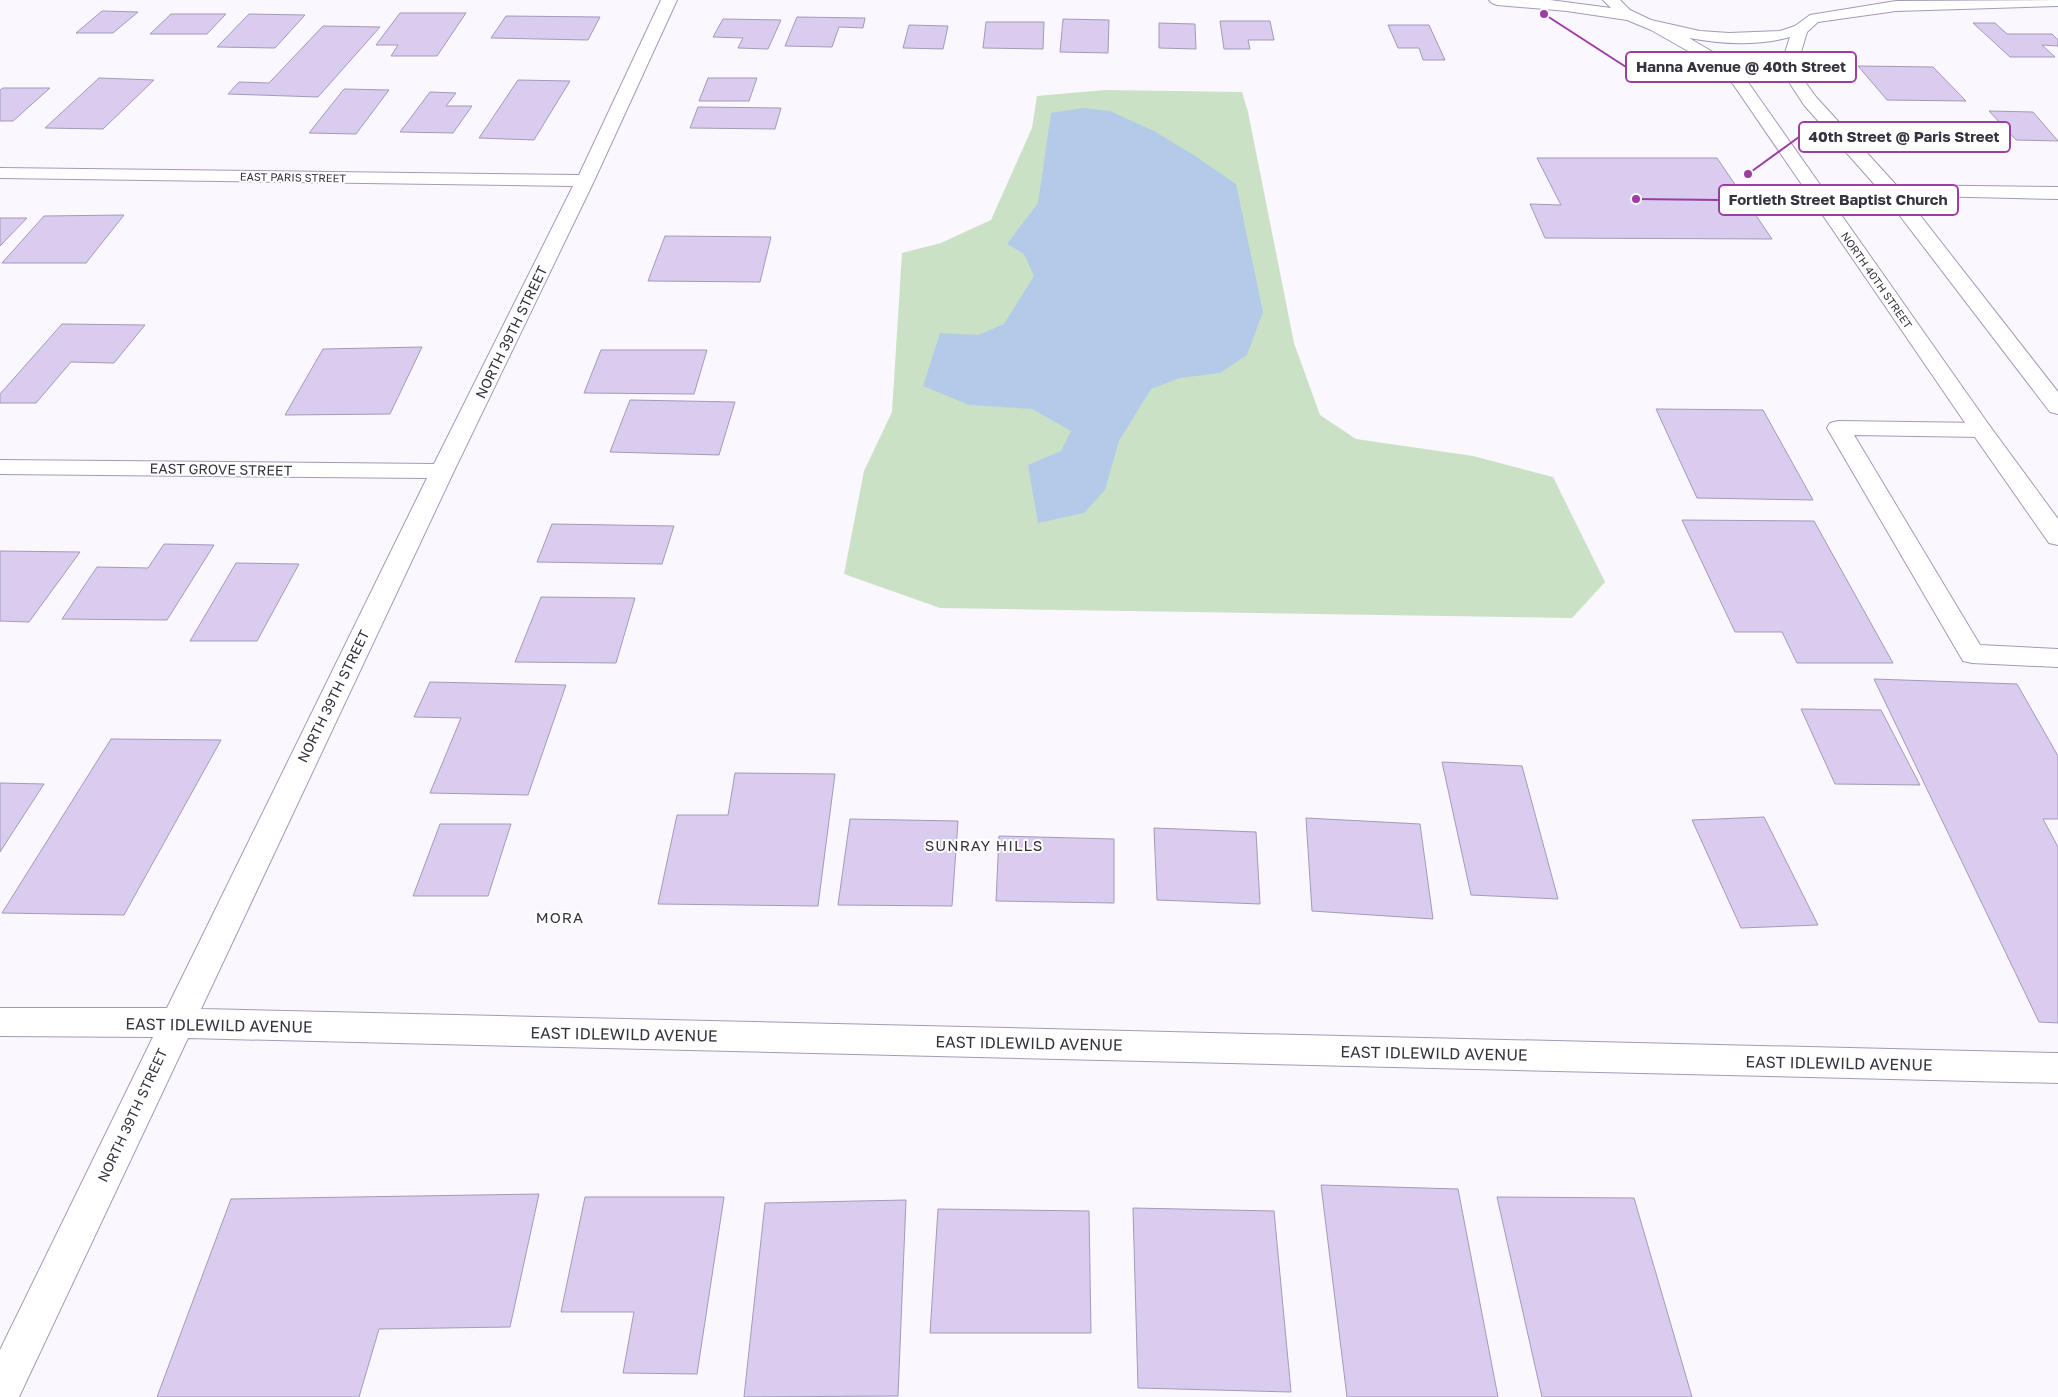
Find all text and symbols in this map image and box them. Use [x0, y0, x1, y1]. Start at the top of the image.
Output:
callout: Hanna Avenue @ 40th Street [1626, 52, 1856, 82]
text: Hanna Avenue @ 40th Street [1636, 57, 1846, 75]
callout: 40th Street @ Paris Street [1799, 122, 2010, 152]
text: 40th Street @ Paris Street [1809, 127, 1999, 145]
street label: EAST PARIS STREET [240, 170, 347, 184]
callout: Fortieth Street Baptist Church [1719, 185, 1958, 215]
text: Fortieth Street Baptist Church [1728, 190, 1948, 208]
street label: NORTH 40TH STREET [1839, 229, 1915, 331]
street label: NORTH 39TH STREET [471, 263, 551, 401]
street label: EAST GROVE STREET [150, 459, 293, 479]
street label: NORTH 39TH STREET [293, 627, 373, 765]
district label: SUNRAY HILLS [925, 836, 1043, 854]
district label: MORA [536, 908, 584, 926]
street label: EAST IDLEWILD AVENUE [125, 1013, 313, 1037]
street label: EAST IDLEWILD AVENUE [530, 1022, 718, 1046]
street label: EAST IDLEWILD AVENUE [935, 1031, 1123, 1055]
street label: EAST IDLEWILD AVENUE [1340, 1041, 1528, 1065]
street label: NORTH 39TH STREET [94, 1045, 171, 1185]
street label: EAST IDLEWILD AVENUE [1745, 1051, 1933, 1075]

